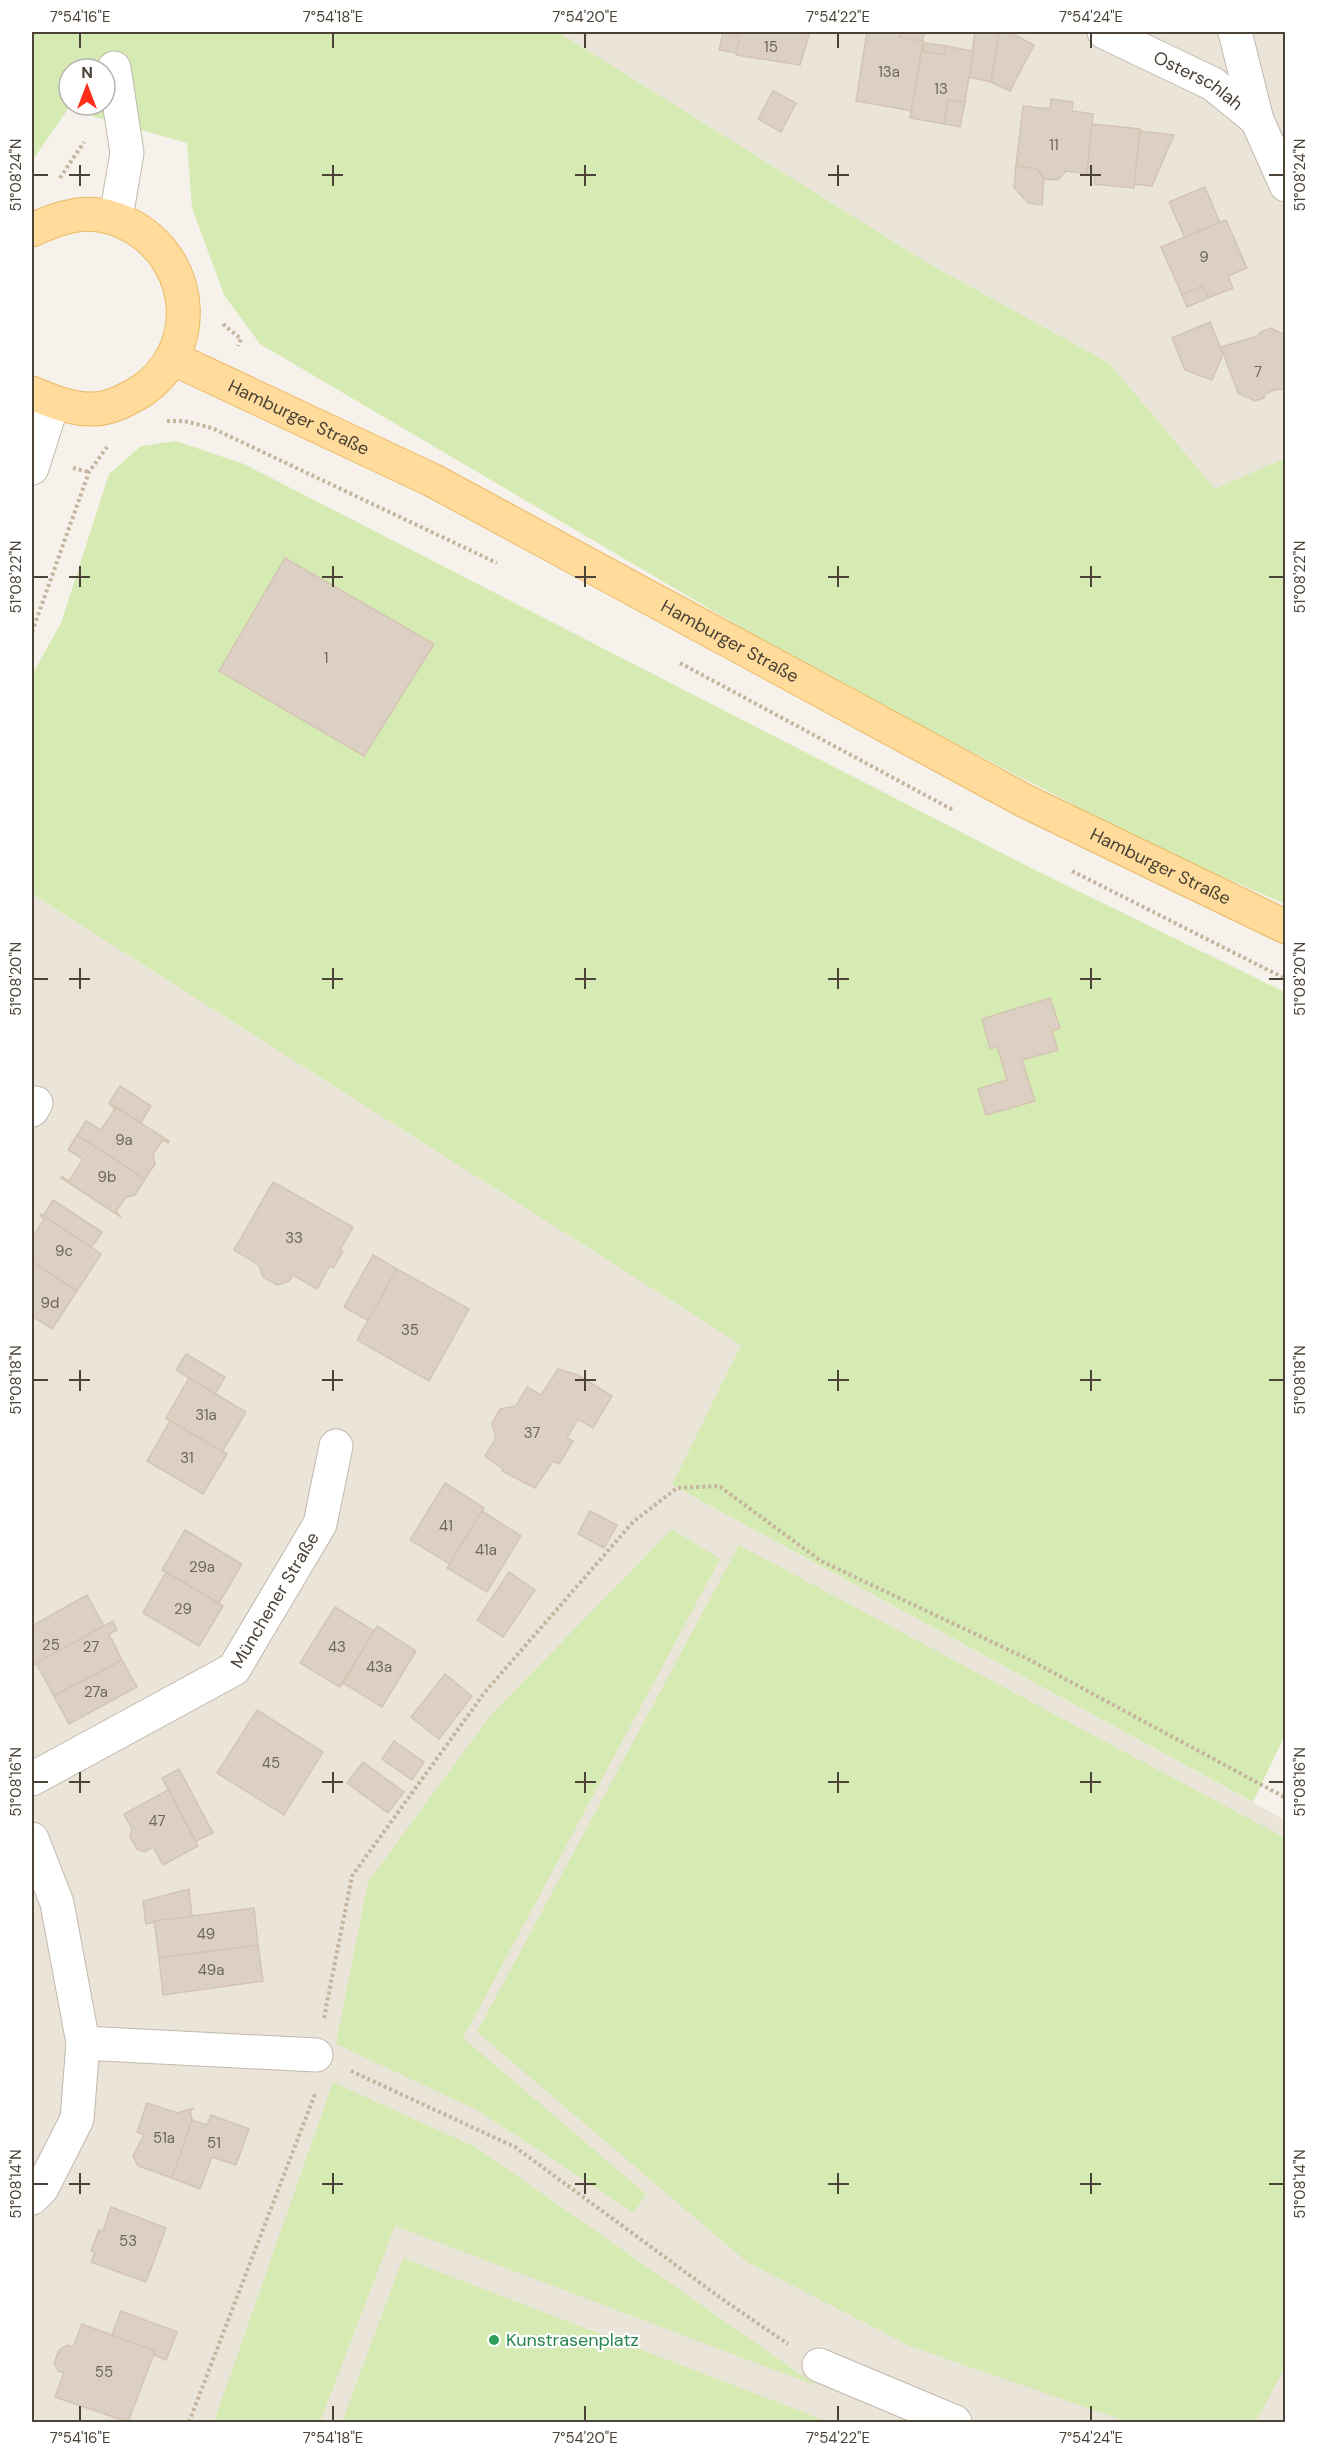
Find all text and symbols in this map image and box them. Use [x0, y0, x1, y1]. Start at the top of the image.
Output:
text: 7°54'16"E [50, 7, 110, 27]
text: 7°54'18"E [303, 7, 363, 27]
text: 7°54'20"E [552, 7, 618, 27]
text: 7°54'22"E [806, 7, 870, 27]
text: 7°54'24"E [1059, 7, 1123, 27]
house number: 15 [764, 37, 778, 57]
street label: Osterschlah [1149, 45, 1248, 116]
north arrow [57, 57, 117, 117]
text: N [81, 62, 93, 83]
house number: 13a [878, 62, 900, 82]
house number: 13 [934, 79, 948, 99]
house number: 11 [1049, 135, 1059, 155]
text: 51°08'24"N [6, 139, 26, 211]
text: 51°08'24"N [1290, 139, 1310, 211]
house number: 9 [1199, 247, 1209, 267]
house number: 7 [1254, 362, 1262, 382]
street label: Hamburger Straße [224, 374, 373, 461]
text: 51°08'22"N [6, 541, 26, 613]
text: 51°08'22"N [1290, 541, 1310, 613]
street label: Hamburger Straße [657, 594, 803, 688]
house number: 1 [324, 648, 328, 668]
street label: Hamburger Straße [1086, 822, 1235, 911]
text: 51°08'20"N [6, 942, 26, 1016]
text: 51°08'20"N [1290, 942, 1310, 1016]
house number: 9a [115, 1130, 133, 1150]
house number: 9b [98, 1167, 116, 1187]
house number: 33 [285, 1228, 303, 1248]
house number: 9c [55, 1241, 73, 1261]
house number: 9d [41, 1293, 59, 1313]
house number: 35 [401, 1320, 419, 1340]
text: 51°08'18"N [6, 1345, 26, 1415]
text: 51°08'18"N [1290, 1345, 1310, 1415]
house number: 31a [195, 1405, 217, 1425]
house number: 37 [524, 1423, 540, 1443]
house number: 31 [180, 1448, 194, 1468]
house number: 41 [439, 1516, 453, 1536]
street label: Münchener Straße [225, 1528, 325, 1673]
house number: 41a [475, 1540, 497, 1560]
house number: 29a [189, 1557, 215, 1577]
house number: 29 [174, 1599, 192, 1619]
house number: 25 [42, 1635, 60, 1655]
house number: 27 [83, 1637, 99, 1657]
house number: 43 [328, 1637, 346, 1657]
house number: 43a [366, 1657, 392, 1677]
house number: 27a [84, 1682, 108, 1702]
text: 51°08'16"N [6, 1747, 26, 1817]
text: 51°08'16"N [1290, 1747, 1310, 1817]
house number: 45 [262, 1753, 280, 1773]
house number: 47 [148, 1811, 166, 1831]
house number: 49 [197, 1924, 215, 1944]
house number: 49a [198, 1960, 224, 1980]
house number: 51a [153, 2128, 175, 2148]
house number: 51 [207, 2133, 221, 2153]
text: 51°08'14"N [6, 2149, 26, 2219]
text: 51°08'14"N [1290, 2149, 1310, 2219]
house number: 53 [119, 2231, 137, 2251]
place label: Kunstrasenplatz [506, 2328, 639, 2352]
marker: Kunstrasenplatz [487, 2333, 501, 2347]
house number: 55 [95, 2362, 113, 2382]
text: 7°54'16"E [50, 2428, 110, 2448]
text: 7°54'18"E [303, 2428, 363, 2448]
text: 7°54'20"E [552, 2428, 618, 2448]
text: 7°54'22"E [806, 2428, 870, 2448]
text: 7°54'24"E [1059, 2428, 1123, 2448]

